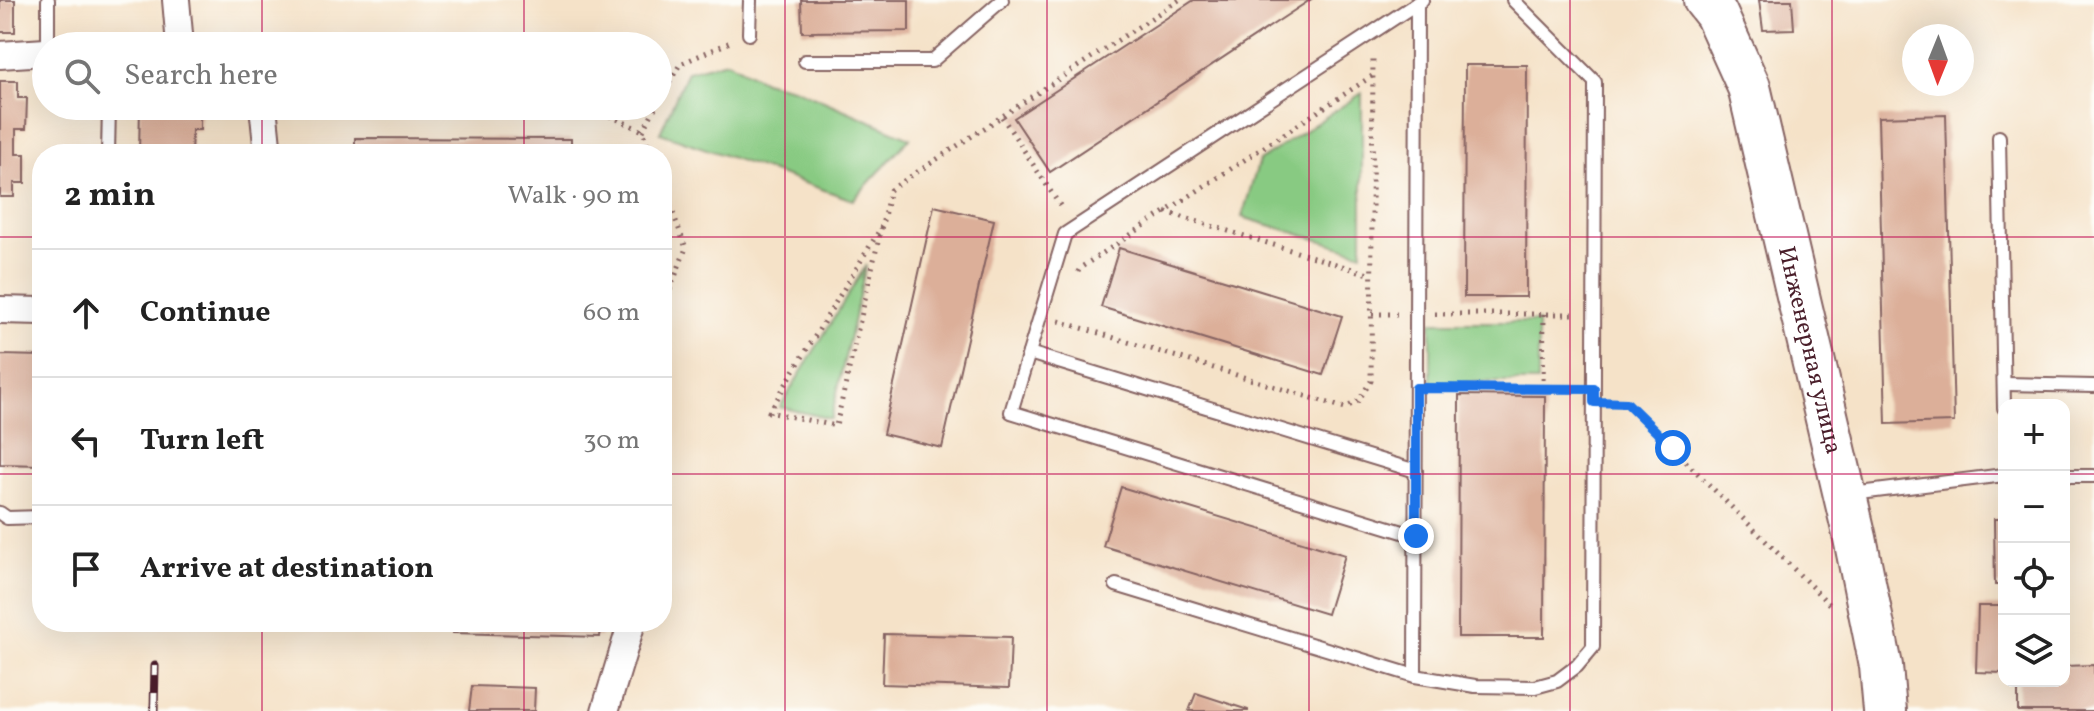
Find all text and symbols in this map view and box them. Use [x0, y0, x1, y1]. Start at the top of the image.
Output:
north arrow [1902, 24, 1974, 96]
search box [32, 32, 672, 120]
icon: search [60, 54, 104, 98]
text: Search here [124, 55, 278, 97]
text: 2 min [64, 173, 156, 220]
text: Walk · 90 m [508, 178, 640, 214]
street label: Инженерная улица [1768, 243, 1850, 458]
icon: ahead [64, 291, 108, 335]
text: Continue [140, 292, 271, 334]
text: 60 m [583, 295, 640, 331]
map controls [1998, 399, 2070, 687]
button: + [1998, 399, 2070, 471]
icon: left [64, 419, 108, 463]
text: Turn left [140, 420, 264, 462]
text: 30 m [583, 423, 640, 459]
route start [1655, 430, 1691, 466]
button: − [1998, 471, 2070, 543]
route end [1398, 518, 1434, 554]
button: locate [1998, 543, 2070, 615]
icon: arrive [64, 547, 108, 591]
text: Arrive at destination [140, 548, 434, 590]
button: layers [1998, 615, 2070, 687]

